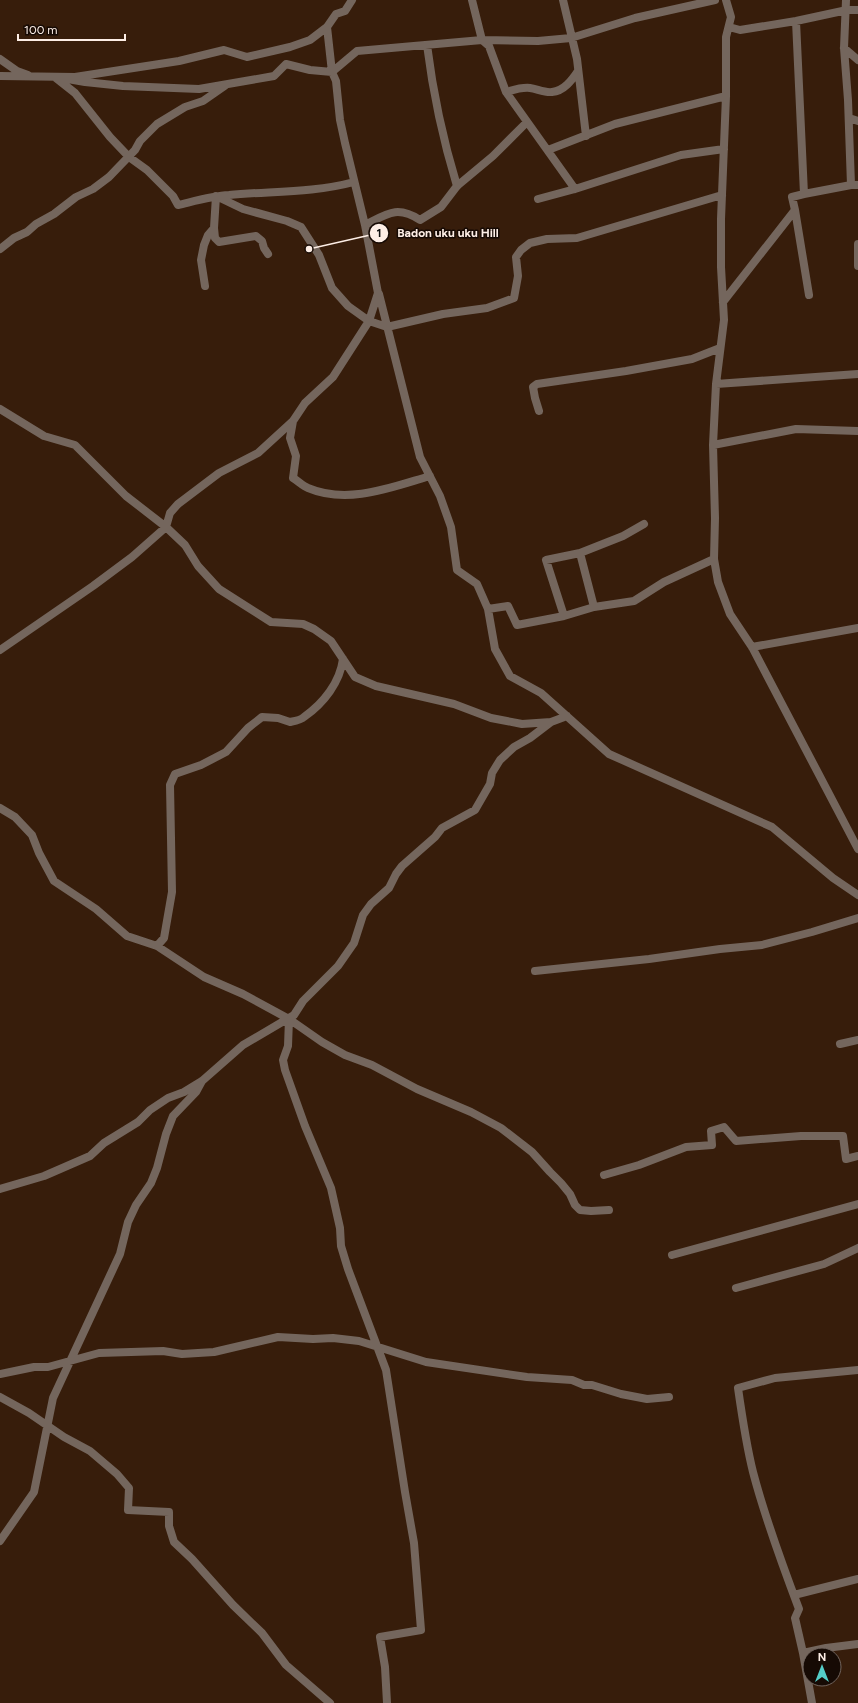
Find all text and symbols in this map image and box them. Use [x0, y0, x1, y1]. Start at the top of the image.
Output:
scale bar [18, 16, 125, 42]
text: 100 m [24, 23, 58, 37]
callout: Badon uku uku Hill [369, 221, 506, 245]
text: 1 [376, 226, 382, 240]
text: Badon uku uku Hill [397, 226, 499, 240]
north arrow [802, 1647, 842, 1687]
text: N [818, 1651, 826, 1664]

